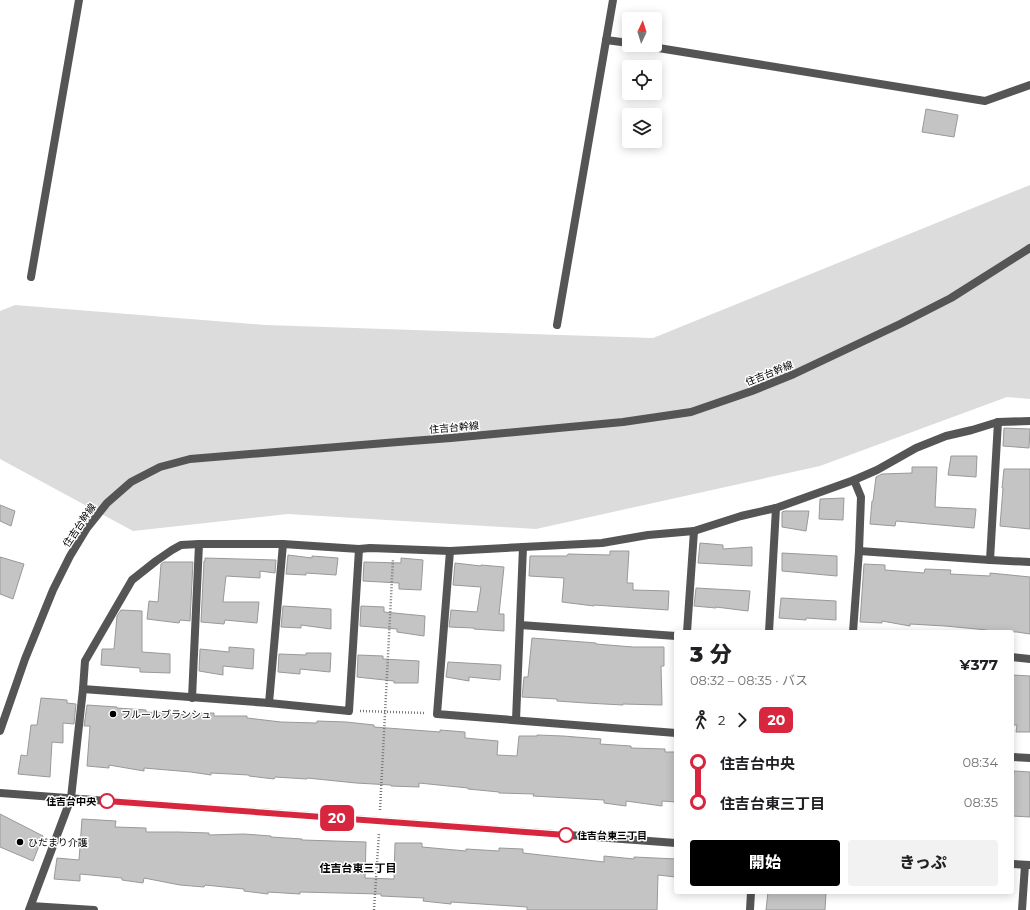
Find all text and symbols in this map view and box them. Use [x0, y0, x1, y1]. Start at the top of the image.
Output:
north arrow [622, 12, 662, 52]
map controls [622, 12, 662, 148]
button: locate [622, 60, 662, 100]
button: layers [622, 108, 662, 148]
street label: 住吉台幹線 [744, 358, 795, 389]
street label: 住吉台幹線 [429, 419, 480, 436]
street label: 住吉台幹線 [60, 501, 99, 550]
text: 3 分 [690, 641, 732, 668]
text: ¥377 [959, 655, 998, 674]
text: 08:32 – 08:35 · バス [690, 672, 808, 688]
place label: フルールブランシュ [121, 708, 211, 721]
marker: フルールブランシュ [108, 709, 118, 719]
icon: walk [690, 709, 712, 731]
icon: forward [731, 709, 753, 731]
text: 20 [767, 711, 785, 729]
text: 2 [718, 712, 725, 728]
text: 住吉台中央 [720, 754, 795, 773]
text: 08:34 [962, 754, 998, 770]
marker: 住吉台中央 [99, 793, 115, 809]
text: 住吉台東三丁目 [720, 794, 825, 813]
text: 08:35 [964, 794, 998, 810]
place label: 住吉台中央 [46, 795, 97, 808]
line badge: 20 [319, 805, 355, 831]
text: 20 [328, 809, 346, 827]
marker: 住吉台東三丁目 [558, 827, 574, 843]
place label: 住吉台東三丁目 [577, 829, 647, 842]
place label: ひだまり介護 [28, 836, 88, 849]
marker: ひだまり介護 [15, 837, 25, 847]
button: 開始 [690, 840, 840, 886]
button: きっぷ [848, 840, 998, 886]
district label: 住吉台東三丁目 [320, 861, 397, 875]

